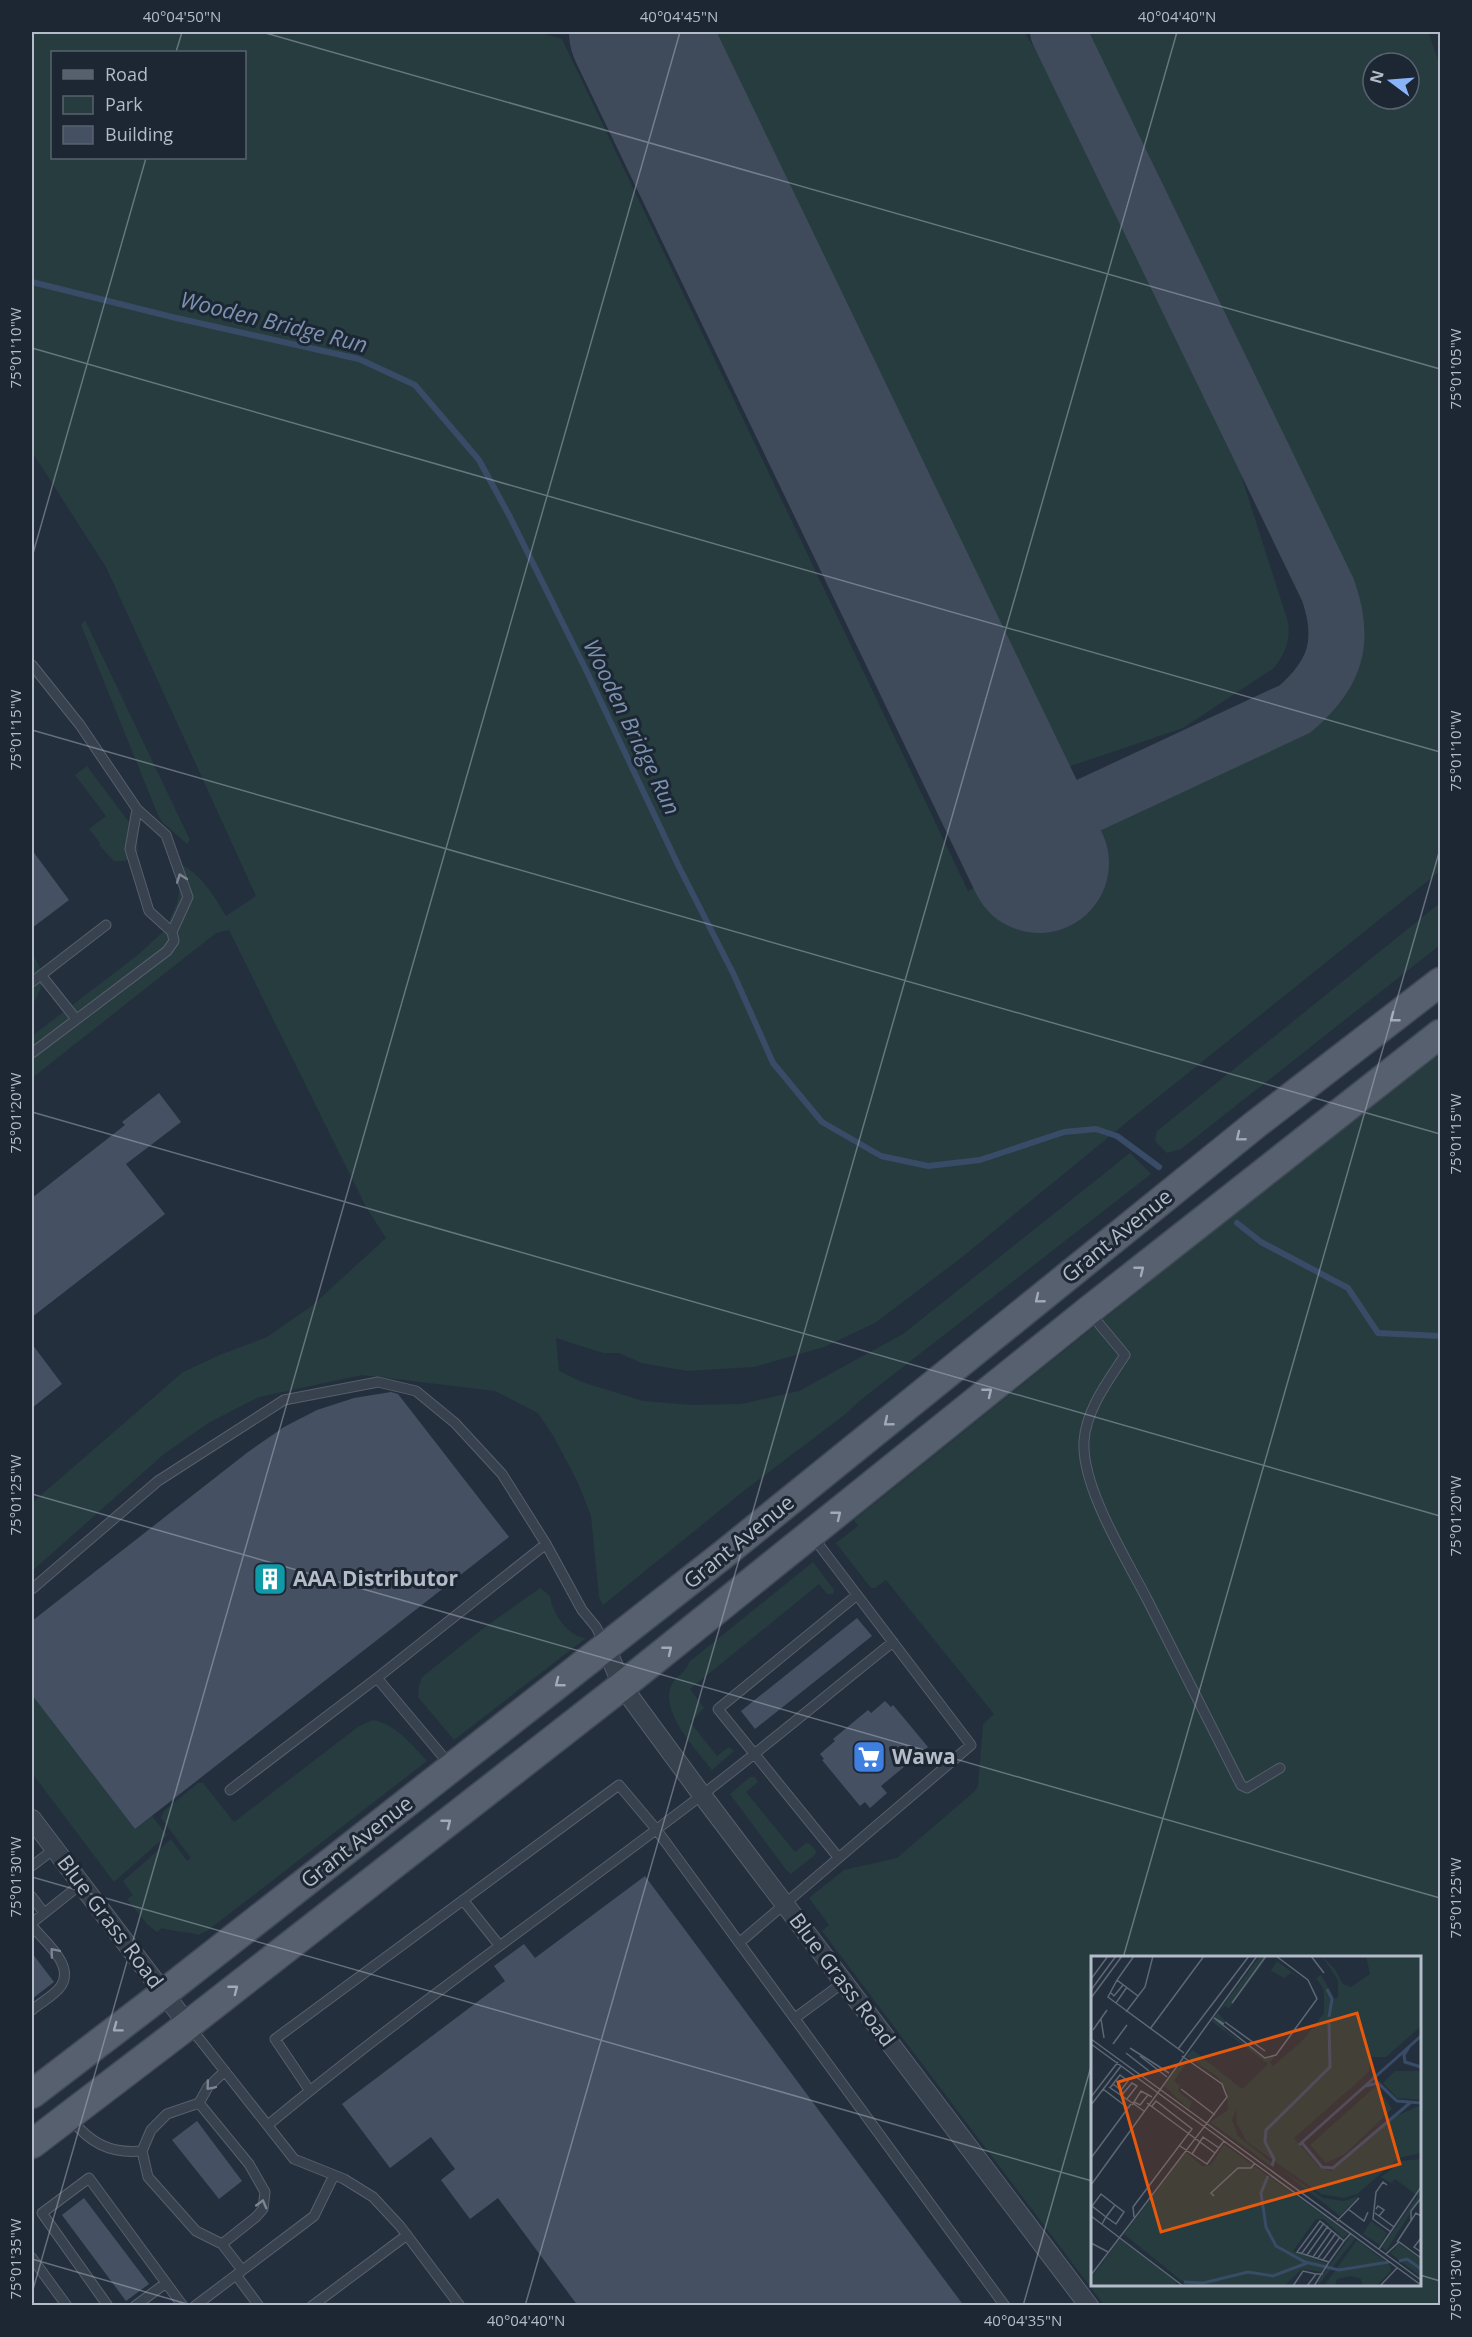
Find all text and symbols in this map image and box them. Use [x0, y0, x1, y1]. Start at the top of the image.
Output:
text: 40°04'50"N [143, 6, 221, 26]
text: 40°04'45"N [640, 6, 718, 26]
text: 40°04'40"N [1138, 6, 1216, 26]
legend [51, 51, 246, 159]
north arrow [1361, 51, 1421, 111]
text: Road [105, 62, 148, 86]
text: N [1364, 68, 1389, 86]
text: Park [105, 92, 143, 116]
text: Building [105, 122, 173, 146]
water label: Wooden Bridge Run [178, 283, 371, 359]
text: 75°01'10"W [5, 307, 25, 389]
text: 75°01'05"W [1445, 328, 1465, 410]
water label: Wooden Bridge Run [577, 634, 688, 819]
text: 75°01'15"W [5, 689, 25, 771]
text: 75°01'10"W [1445, 710, 1465, 792]
one-way arrow [176, 873, 189, 884]
one-way arrow [1390, 1010, 1401, 1021]
text: 75°01'20"W [5, 1072, 25, 1154]
text: 75°01'15"W [1445, 1093, 1465, 1175]
one-way arrow [1236, 1130, 1247, 1141]
street label: Grant Avenue [1055, 1182, 1177, 1288]
one-way arrow [1134, 1267, 1145, 1278]
one-way arrow [1035, 1292, 1046, 1303]
one-way arrow [981, 1389, 992, 1400]
one-way arrow [884, 1415, 895, 1426]
text: 75°01'25"W [5, 1454, 25, 1536]
text: 75°01'20"W [1445, 1475, 1465, 1557]
street label: Grant Avenue [677, 1488, 799, 1594]
one-way arrow [830, 1511, 841, 1522]
building icon: AAA Distributor [252, 1561, 288, 1597]
place label: AAA Distributor [293, 1564, 459, 1592]
one-way arrow [661, 1646, 672, 1657]
one-way arrow [555, 1676, 566, 1687]
supermarket icon: Wawa [851, 1739, 887, 1775]
place label: Wawa [892, 1742, 956, 1770]
street label: Grant Avenue [295, 1789, 418, 1894]
one-way arrow [440, 1820, 451, 1831]
text: 75°01'30"W [5, 1836, 25, 1918]
street label: Blue Grass Road [51, 1849, 170, 1994]
text: 75°01'25"W [1445, 1857, 1465, 1939]
street label: Blue Grass Road [783, 1907, 902, 2052]
one-way arrow [50, 1948, 61, 1959]
inset map [1091, 1956, 1421, 2286]
one-way arrow [228, 1986, 239, 1997]
one-way arrow [113, 2021, 124, 2032]
one-way arrow [207, 2079, 218, 2090]
one-way arrow [255, 2199, 267, 2210]
text: 75°01'35"W [5, 2218, 25, 2300]
text: 75°01'30"W [1445, 2239, 1465, 2321]
text: 40°04'40"N [487, 2310, 565, 2330]
text: 40°04'35"N [984, 2310, 1062, 2330]

